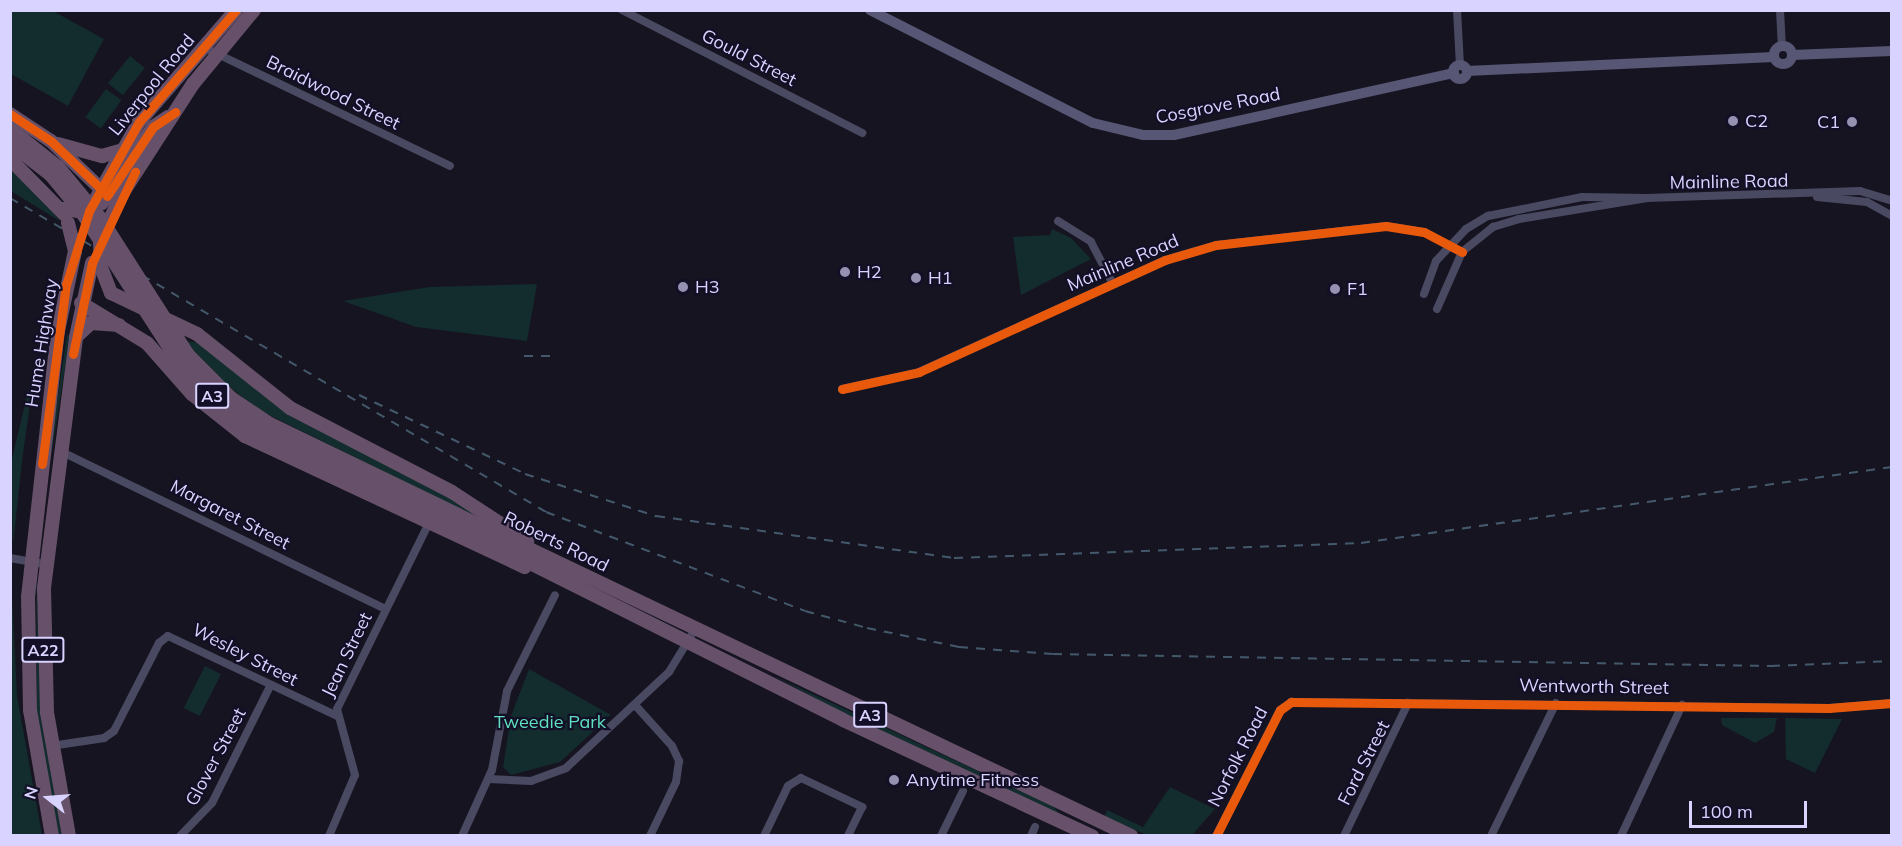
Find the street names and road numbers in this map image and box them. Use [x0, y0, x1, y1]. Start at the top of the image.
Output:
street label: Gould Street [698, 25, 800, 91]
street label: Liverpool Road [104, 30, 200, 140]
street label: Braidwood Street [263, 51, 403, 135]
street label: Cosgrove Road [1154, 83, 1282, 129]
street label: Mainline Road [1669, 170, 1789, 194]
street label: Mainline Road [1064, 230, 1182, 296]
street label: Hume Highway [21, 277, 63, 409]
road number: A3 [194, 383, 230, 409]
street label: Margaret Street [167, 476, 293, 554]
street label: Roberts Road [500, 507, 612, 577]
street label: Jean Street [317, 609, 377, 701]
street label: Wesley Street [189, 619, 301, 691]
road number: A22 [20, 637, 66, 663]
street label: Wentworth Street [1519, 675, 1669, 699]
road number: A3 [852, 702, 888, 728]
street label: Norfolk Road [1204, 703, 1272, 811]
street label: Glover Street [181, 704, 251, 810]
street label: Ford Street [1334, 717, 1394, 809]

